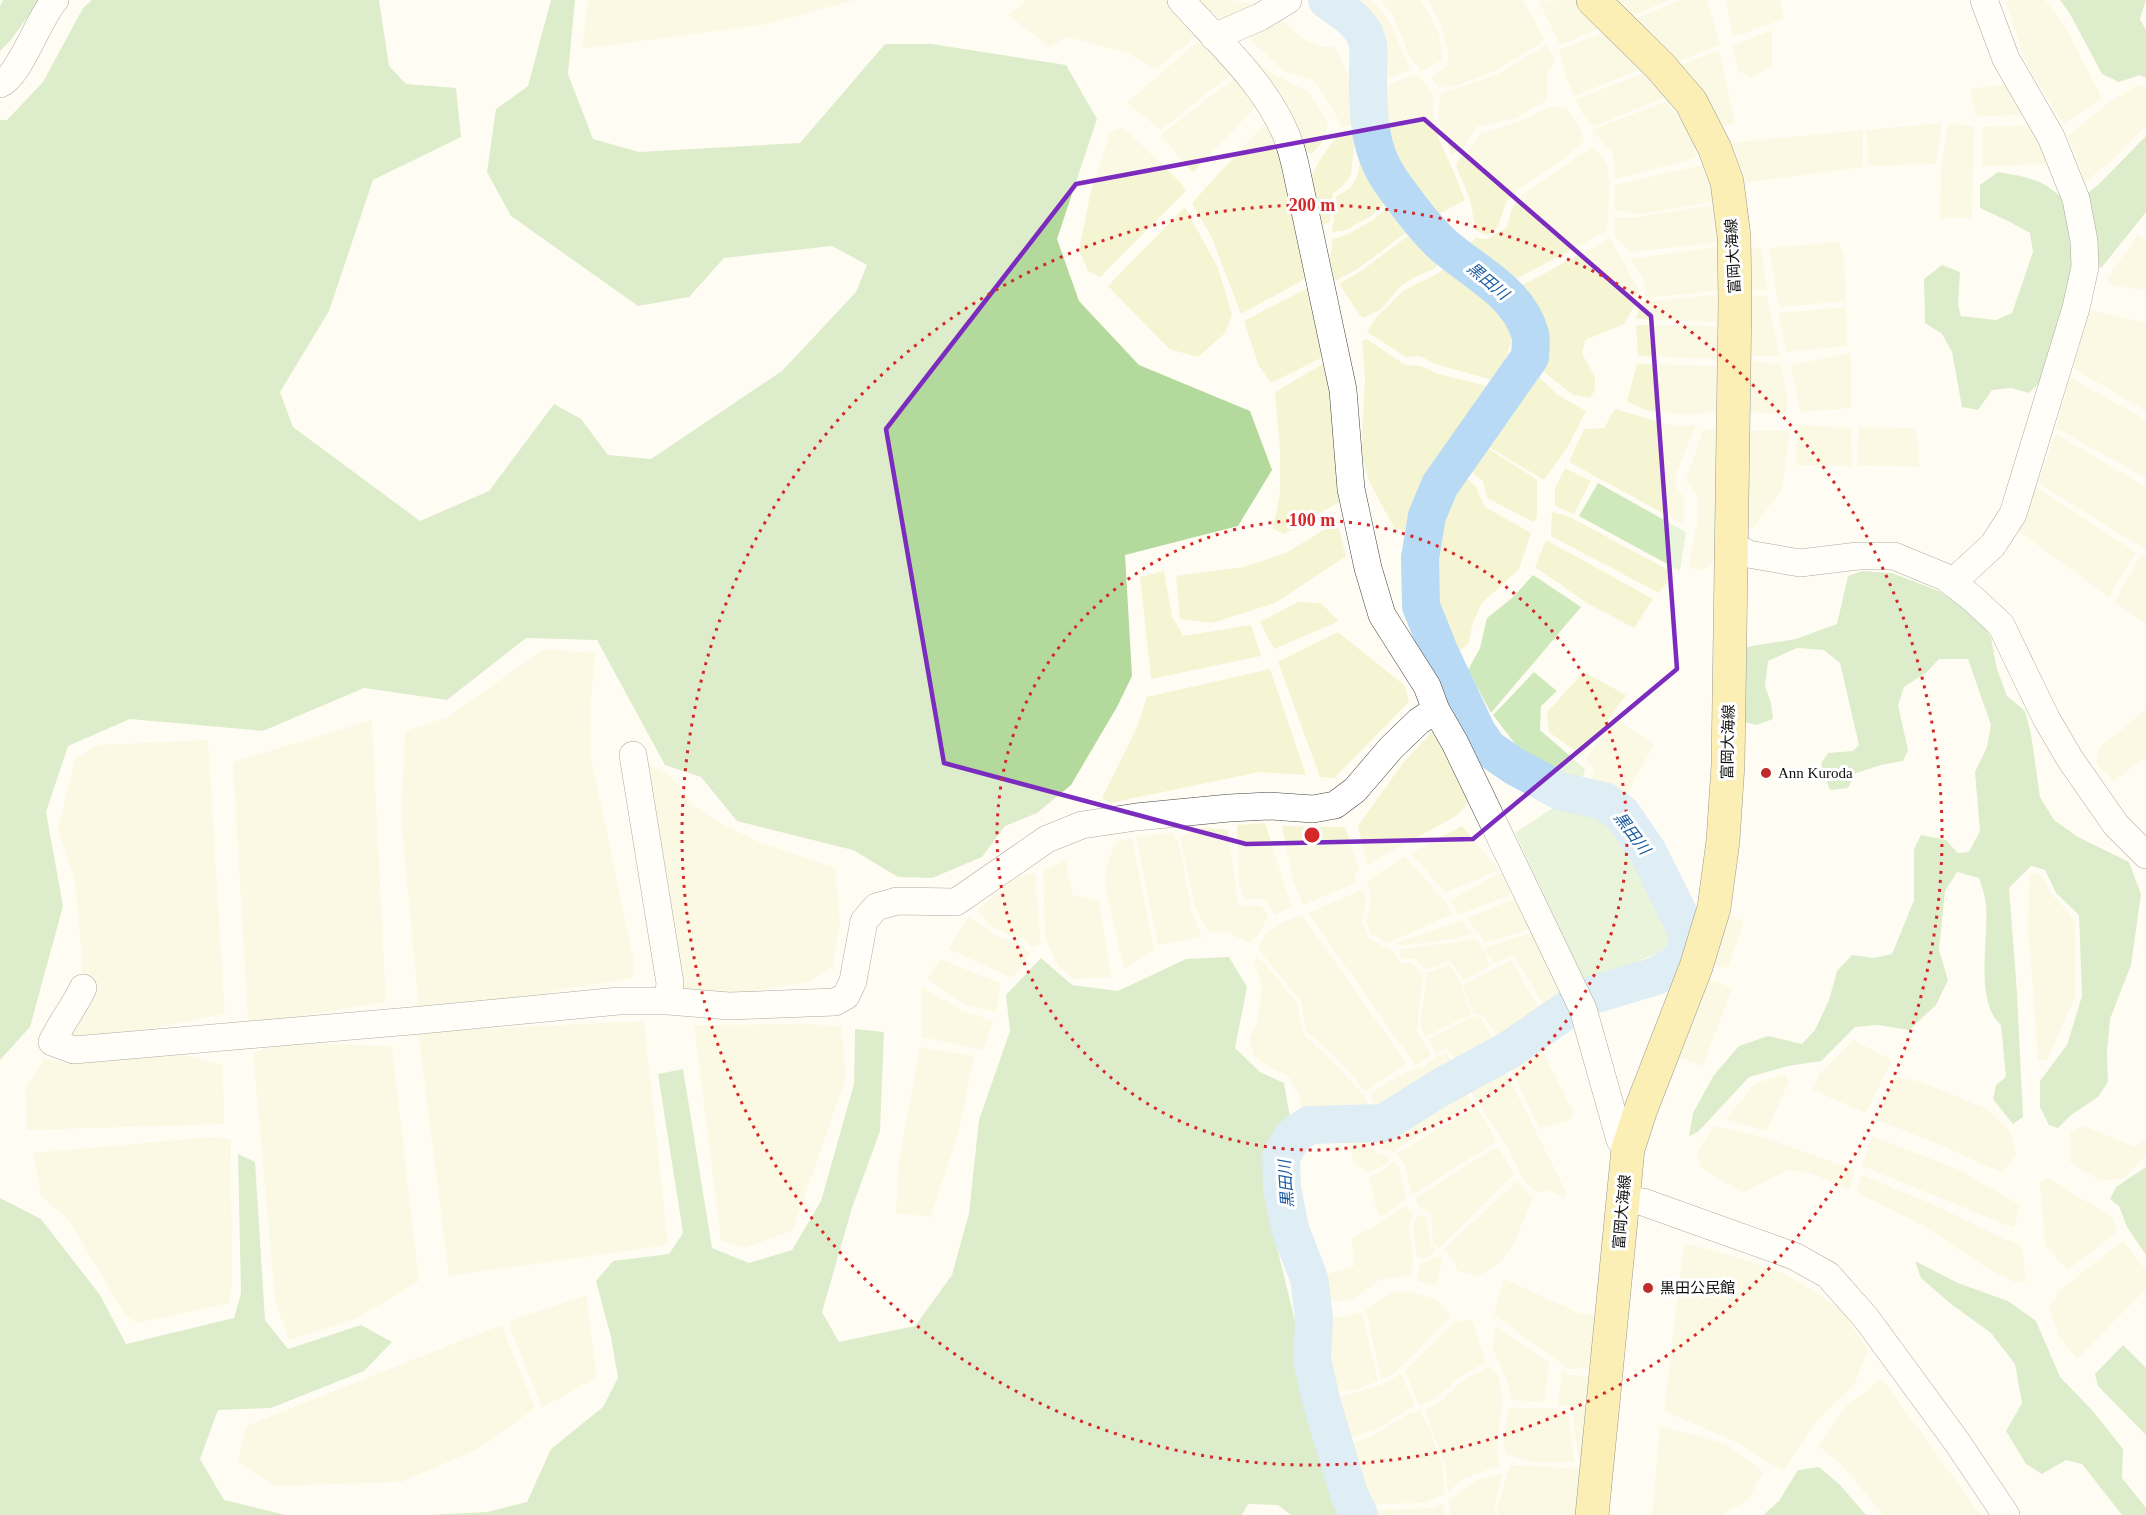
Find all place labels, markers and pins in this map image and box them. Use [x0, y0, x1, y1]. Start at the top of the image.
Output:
place label: Ann Kuroda [1778, 765, 1853, 781]
marker: Ann Kuroda [1759, 766, 1773, 780]
centre of rings [1302, 825, 1322, 845]
place label: 黒田公民館 [1660, 1280, 1735, 1296]
marker: 黒田公民館 [1641, 1281, 1655, 1295]

